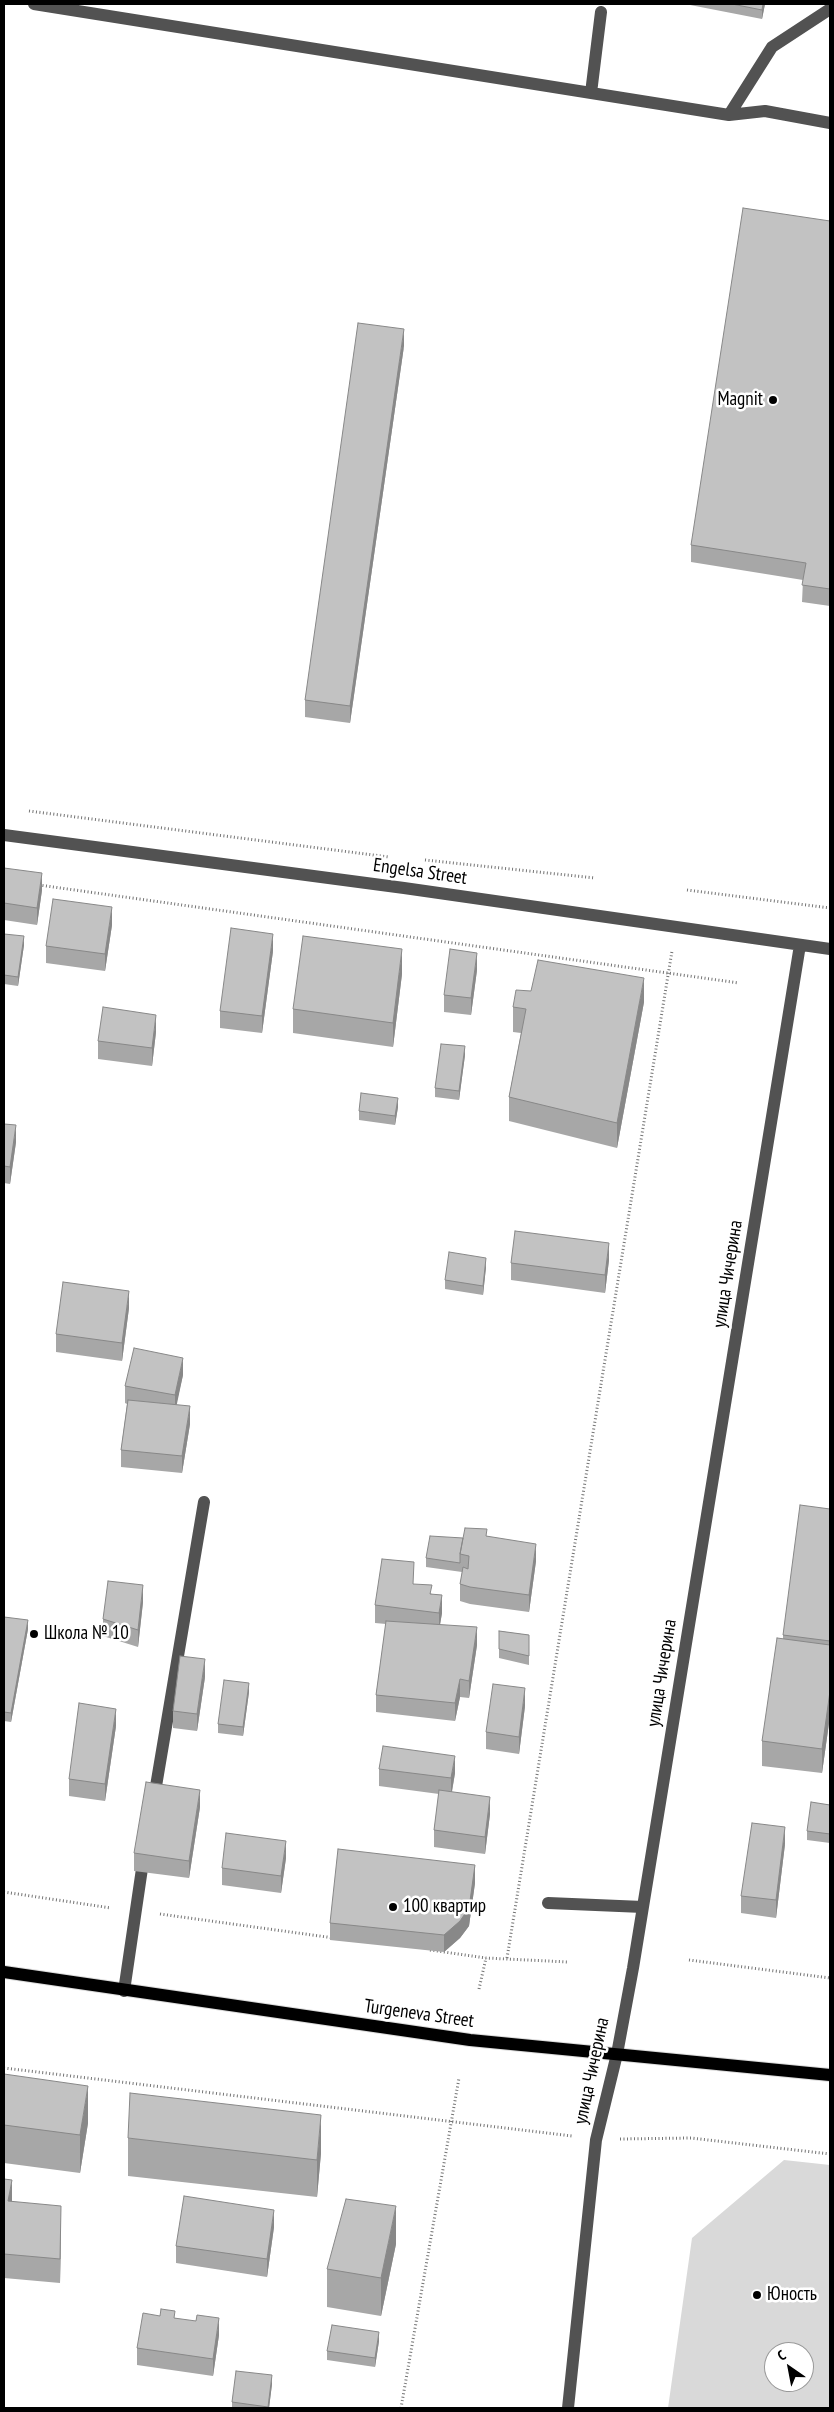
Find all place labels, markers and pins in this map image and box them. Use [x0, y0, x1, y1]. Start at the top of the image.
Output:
place label: Magnit [717, 389, 763, 411]
marker: Magnit [767, 394, 779, 406]
place label: Школа № 10 [44, 1623, 129, 1645]
marker: Школа № 10 [28, 1628, 40, 1640]
place label: 100 квартир [403, 1896, 486, 1918]
marker: 100 квартир [387, 1901, 399, 1913]
place label: Юность [767, 2284, 817, 2306]
marker: Юность [751, 2289, 763, 2301]

